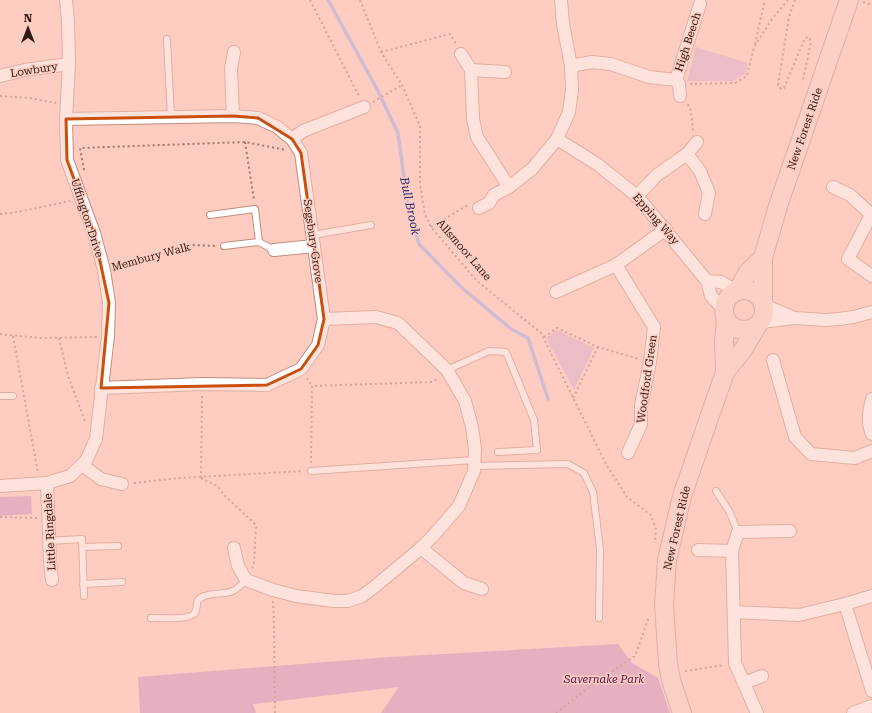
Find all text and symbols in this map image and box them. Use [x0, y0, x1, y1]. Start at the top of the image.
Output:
north arrow [8, 8, 48, 48]
street label: High Beech [672, 11, 704, 73]
text: N [24, 12, 33, 25]
street label: Lowbury [9, 60, 59, 80]
street label: New Forest Ride [785, 86, 825, 172]
water label: Bull Brook [397, 175, 423, 237]
street label: Uffington Drive [68, 177, 106, 259]
street label: Epping Way [630, 191, 682, 248]
street label: Segsbury Grove [301, 198, 325, 284]
street label: Allsmoor Lane [434, 217, 494, 283]
street label: Membury Walk [110, 240, 192, 274]
street label: Woodford Green [634, 334, 660, 424]
street label: New Forest Ride [661, 485, 693, 571]
street label: Little Ringdale [41, 493, 59, 571]
park label: Savernake Park [563, 673, 644, 686]

